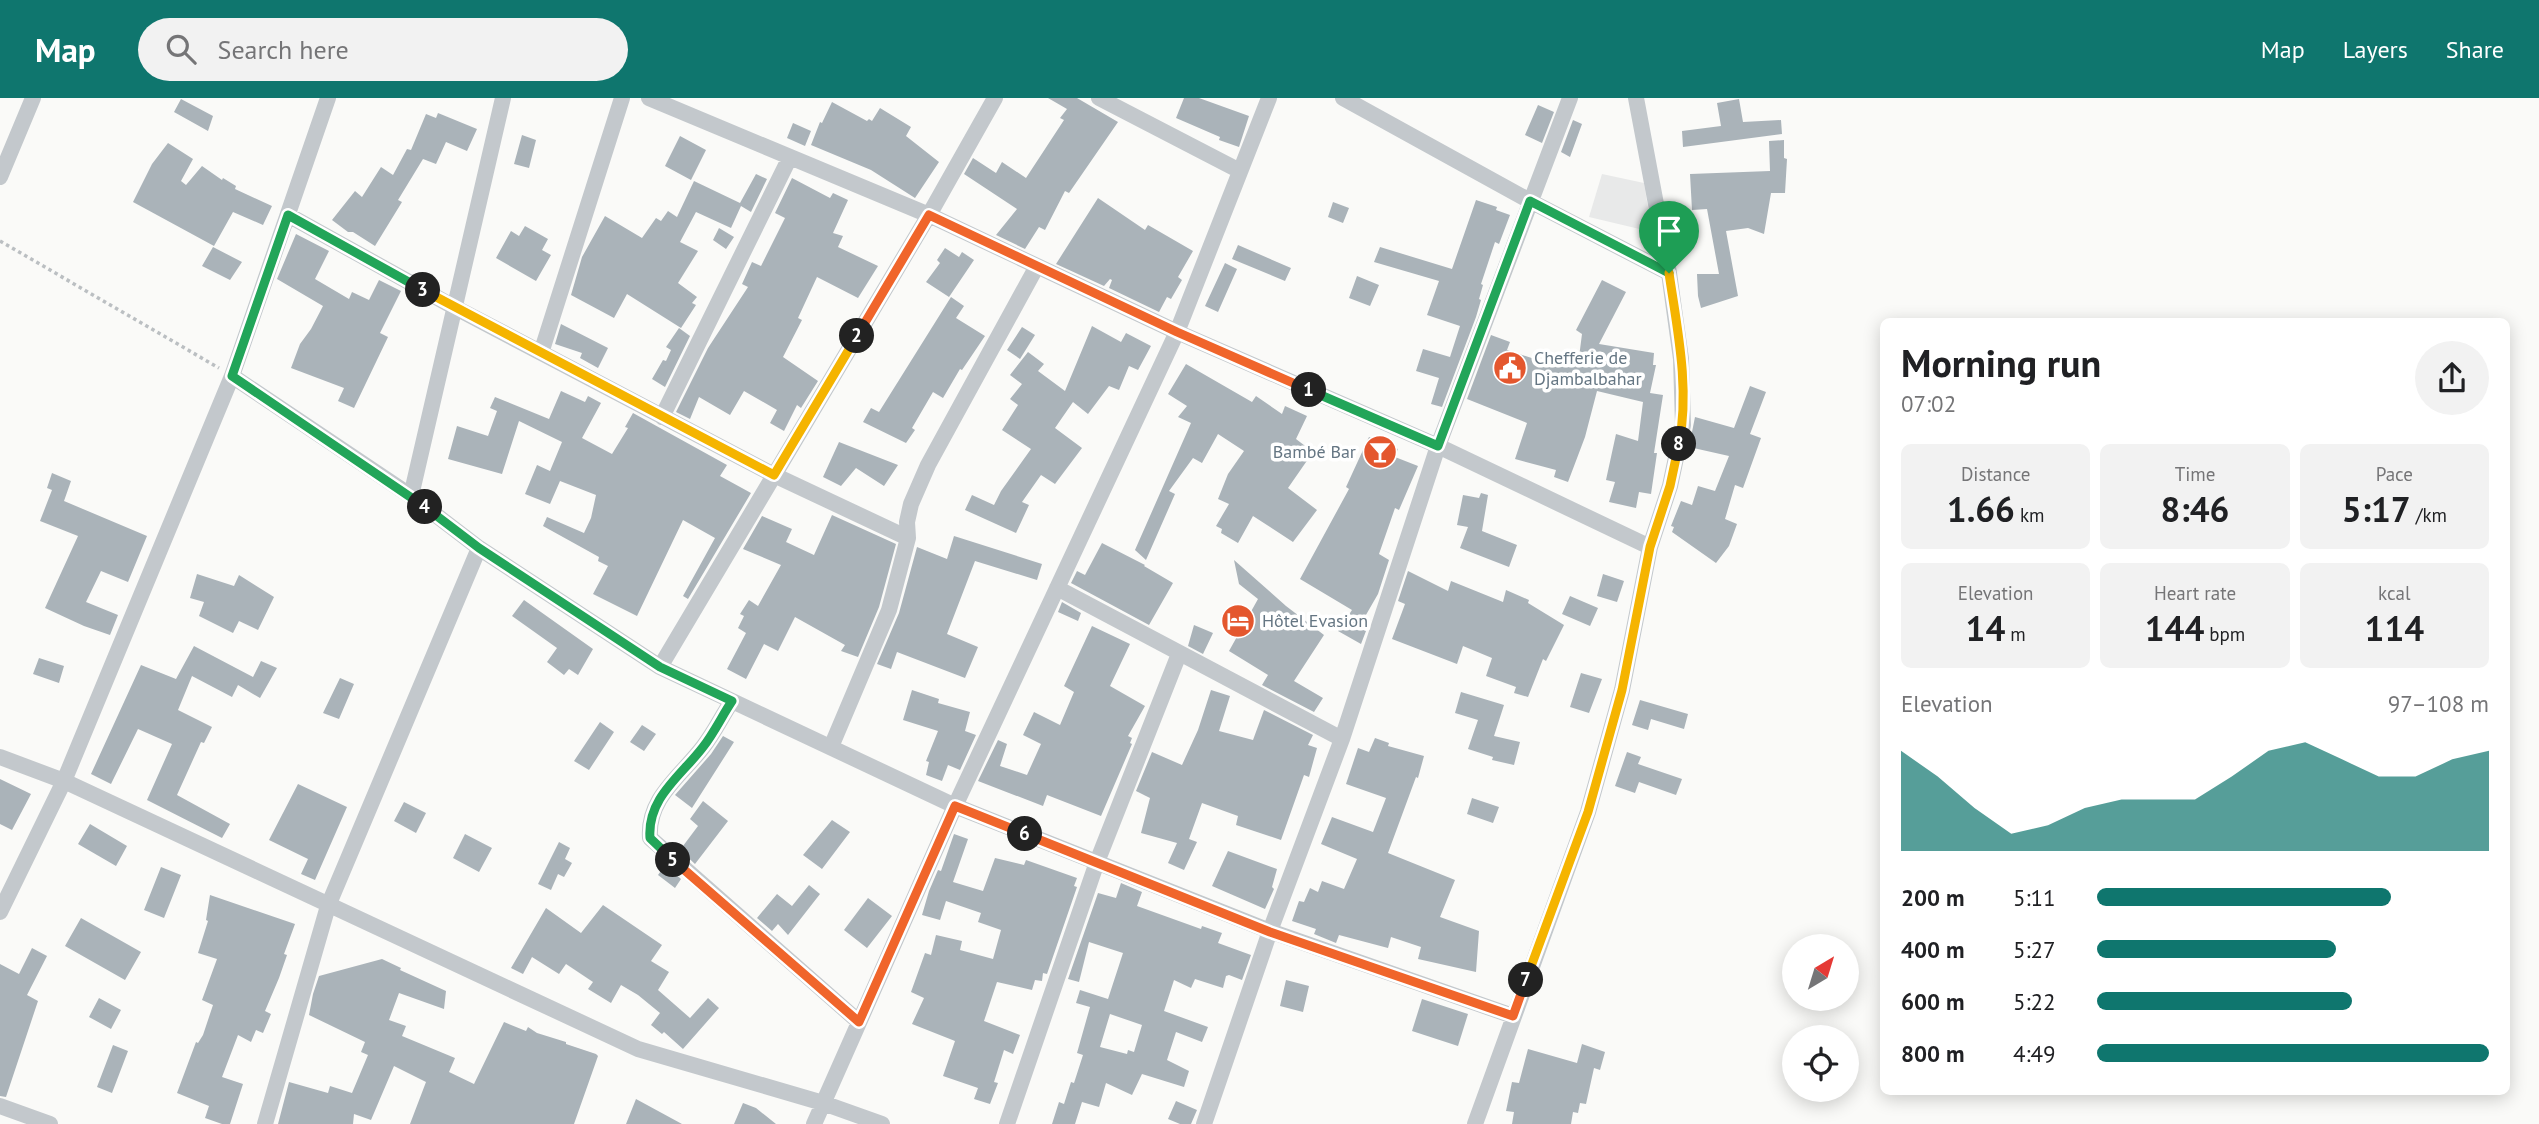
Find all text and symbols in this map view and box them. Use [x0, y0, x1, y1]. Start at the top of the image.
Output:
search box [138, 18, 628, 81]
text: Map [35, 28, 96, 71]
icon: search [162, 30, 200, 68]
text: Search here [218, 33, 349, 66]
text: Map [2261, 34, 2305, 65]
text: Layers [2343, 34, 2408, 65]
text: Share [2446, 34, 2504, 65]
pin [1639, 201, 1699, 273]
icon: arrive [1650, 212, 1688, 250]
pin: 3 [406, 272, 440, 308]
text: 3 [417, 277, 428, 301]
pin: 2 [840, 318, 874, 354]
text: 2 [851, 323, 862, 347]
text: Morning run [1901, 338, 2101, 387]
button: share [2415, 341, 2489, 415]
place label: Chefferie de Djambalbahar [1534, 346, 1642, 390]
public building icon: Chefferie de Djambalbahar [1491, 349, 1529, 387]
pin: 1 [1292, 372, 1326, 408]
text: 1 [1303, 377, 1314, 401]
text: 07:02 [1901, 389, 1956, 418]
pin: 8 [1662, 426, 1696, 462]
text: 8 [1673, 431, 1684, 455]
bar icon: Bambé Bar [1361, 433, 1399, 471]
place label: Bambé Bar [1273, 440, 1356, 463]
text: Distance [1961, 462, 2030, 486]
text: Time [2175, 462, 2215, 486]
text: Pace [2376, 462, 2413, 486]
text: 1.66 [1947, 486, 2015, 532]
text: 8:46 [2161, 486, 2229, 532]
text: 5:17 [2342, 486, 2411, 532]
pin: 4 [408, 490, 442, 524]
text: 4 [419, 494, 430, 518]
text: km [2015, 503, 2045, 527]
text: /km [2411, 503, 2447, 527]
text: Elevation [1958, 581, 2034, 605]
text: Heart rate [2154, 581, 2236, 605]
text: kcal [2378, 581, 2411, 605]
hotel icon: Hôtel Evasion [1219, 602, 1257, 640]
text: 14 [1966, 605, 2005, 651]
text: 144 [2145, 605, 2204, 651]
text: 114 [2365, 605, 2424, 651]
place label: Hôtel Evasion [1262, 609, 1368, 632]
text: m [2005, 622, 2026, 646]
text: bpm [2204, 622, 2245, 646]
text: Elevation [1901, 689, 1993, 718]
text: 97–108 m [2388, 689, 2489, 718]
pin: 6 [1007, 816, 1042, 852]
text: 6 [1019, 821, 1030, 845]
pin: 5 [656, 842, 690, 878]
text: 5 [667, 847, 678, 871]
text: 200 m [1901, 883, 1964, 912]
text: 5:11 [2013, 883, 2056, 912]
north arrow [1782, 934, 1858, 1012]
map controls [1782, 934, 1859, 1102]
text: 400 m [1901, 935, 1964, 964]
text: 5:27 [2013, 935, 2056, 964]
pin: 7 [1508, 962, 1544, 998]
text: 7 [1520, 967, 1531, 991]
text: 600 m [1901, 987, 1964, 1016]
text: 5:22 [2013, 987, 2056, 1016]
button: locate [1782, 1025, 1859, 1102]
text: 800 m [1901, 1039, 1964, 1068]
text: 4:49 [2013, 1039, 2056, 1068]

